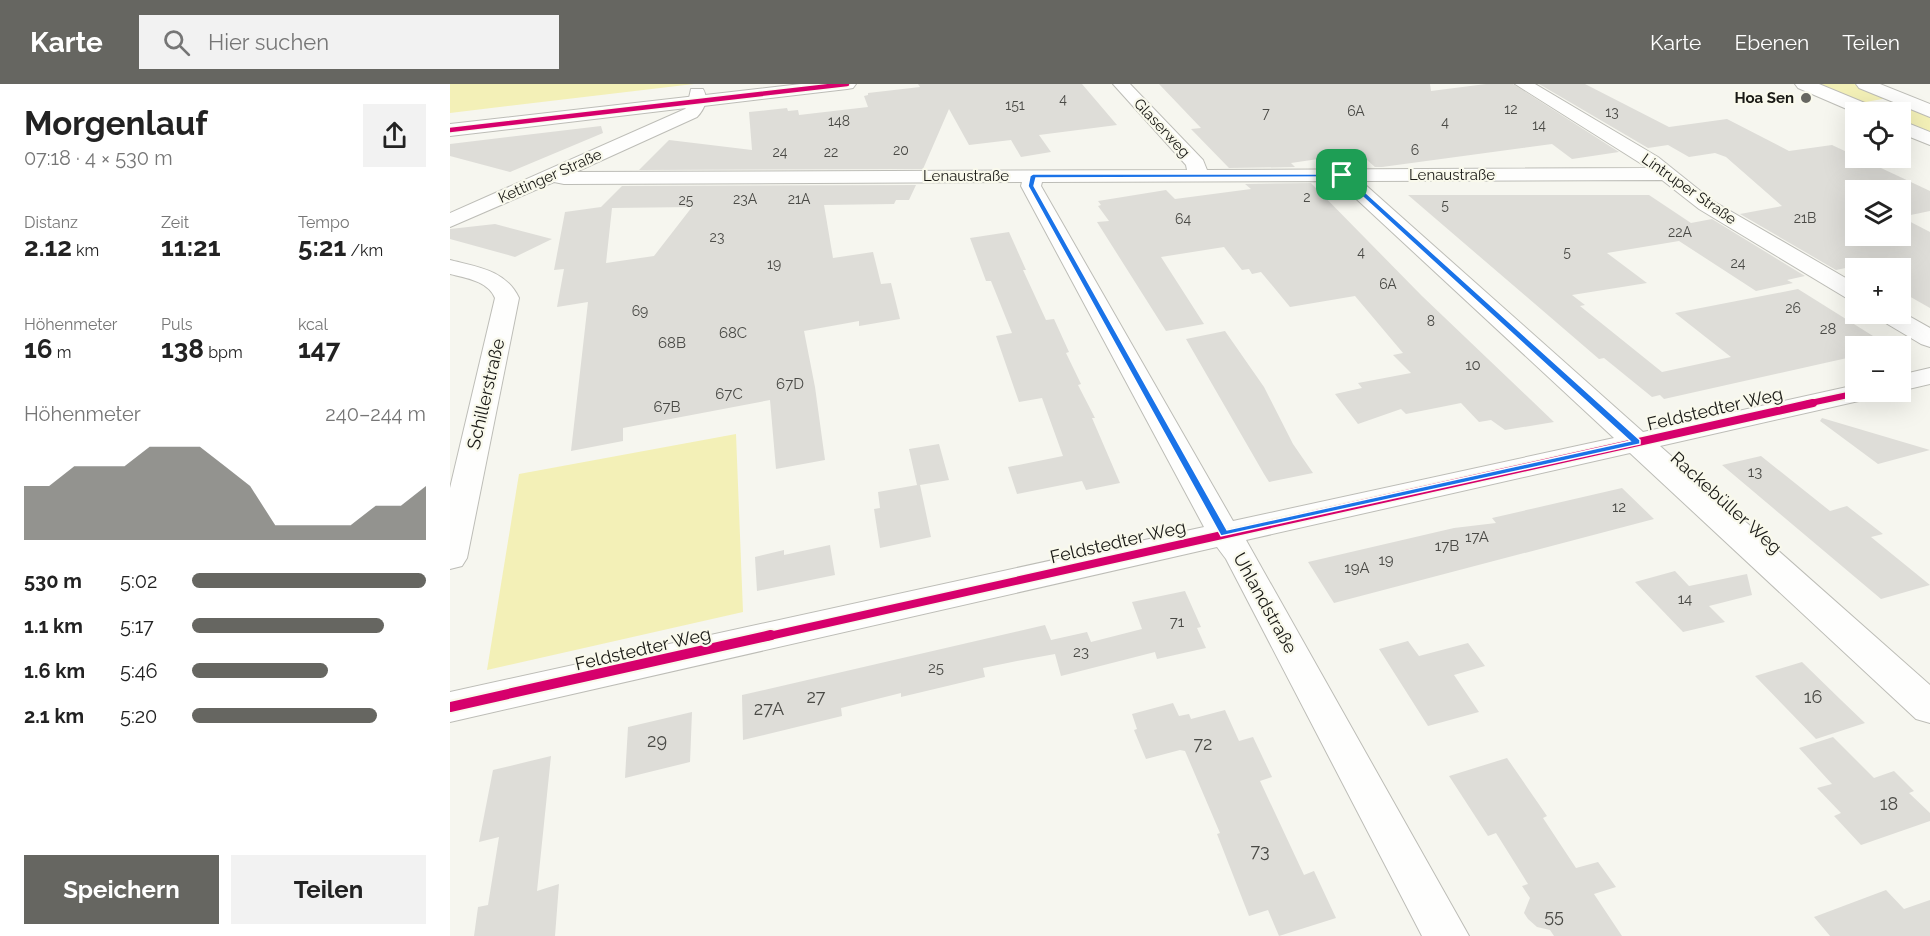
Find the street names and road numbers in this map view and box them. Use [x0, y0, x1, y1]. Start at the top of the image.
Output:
street label: Glaserweg [1130, 95, 1194, 161]
street label: Kettinger Straße [496, 145, 605, 207]
street label: Lintruper Straße [1638, 150, 1740, 228]
street label: Lenaustraße [1409, 166, 1495, 184]
street label: Lenaustraße [923, 167, 1009, 185]
street label: Schillerstraße [463, 336, 509, 451]
street label: Feldstedter Weg [1645, 383, 1785, 434]
street label: Rackebüller Weg [1666, 447, 1786, 558]
street label: Feldstedter Weg [1048, 516, 1188, 567]
street label: Uhlandstraße [1229, 549, 1302, 657]
street label: Feldstedter Weg [573, 623, 713, 674]

